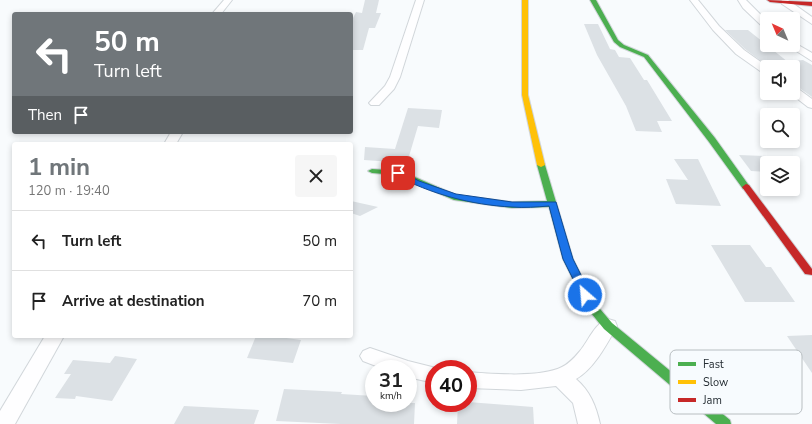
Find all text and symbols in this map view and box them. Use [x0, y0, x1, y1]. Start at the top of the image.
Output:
north arrow [760, 12, 800, 52]
map controls [760, 12, 800, 196]
text: 50 m [94, 23, 160, 61]
icon: left [28, 28, 80, 80]
text: Turn left [94, 59, 162, 83]
button: sound [760, 60, 800, 100]
icon: arrive [70, 104, 92, 126]
text: Then [28, 105, 62, 125]
button: search [760, 108, 800, 148]
text: 1 min [28, 151, 90, 183]
button: close [295, 155, 337, 197]
pin [381, 156, 415, 190]
button: layers [760, 156, 800, 196]
icon: arrive [387, 162, 409, 184]
text: 120 m · 19:40 [28, 182, 110, 200]
icon: left [28, 230, 50, 252]
text: Turn left [62, 231, 121, 251]
text: 50 m [302, 231, 337, 251]
position arrow [564, 274, 606, 316]
icon: arrive [28, 290, 50, 312]
text: Arrive at destination [62, 291, 205, 311]
text: 70 m [302, 291, 337, 311]
legend [670, 350, 802, 414]
text: Fast [703, 357, 724, 372]
speed limit sign: 40 [425, 360, 477, 412]
text: 31 [379, 367, 403, 394]
text: Slow [703, 375, 728, 390]
text: km/h [380, 389, 402, 403]
text: Jam [702, 393, 722, 408]

